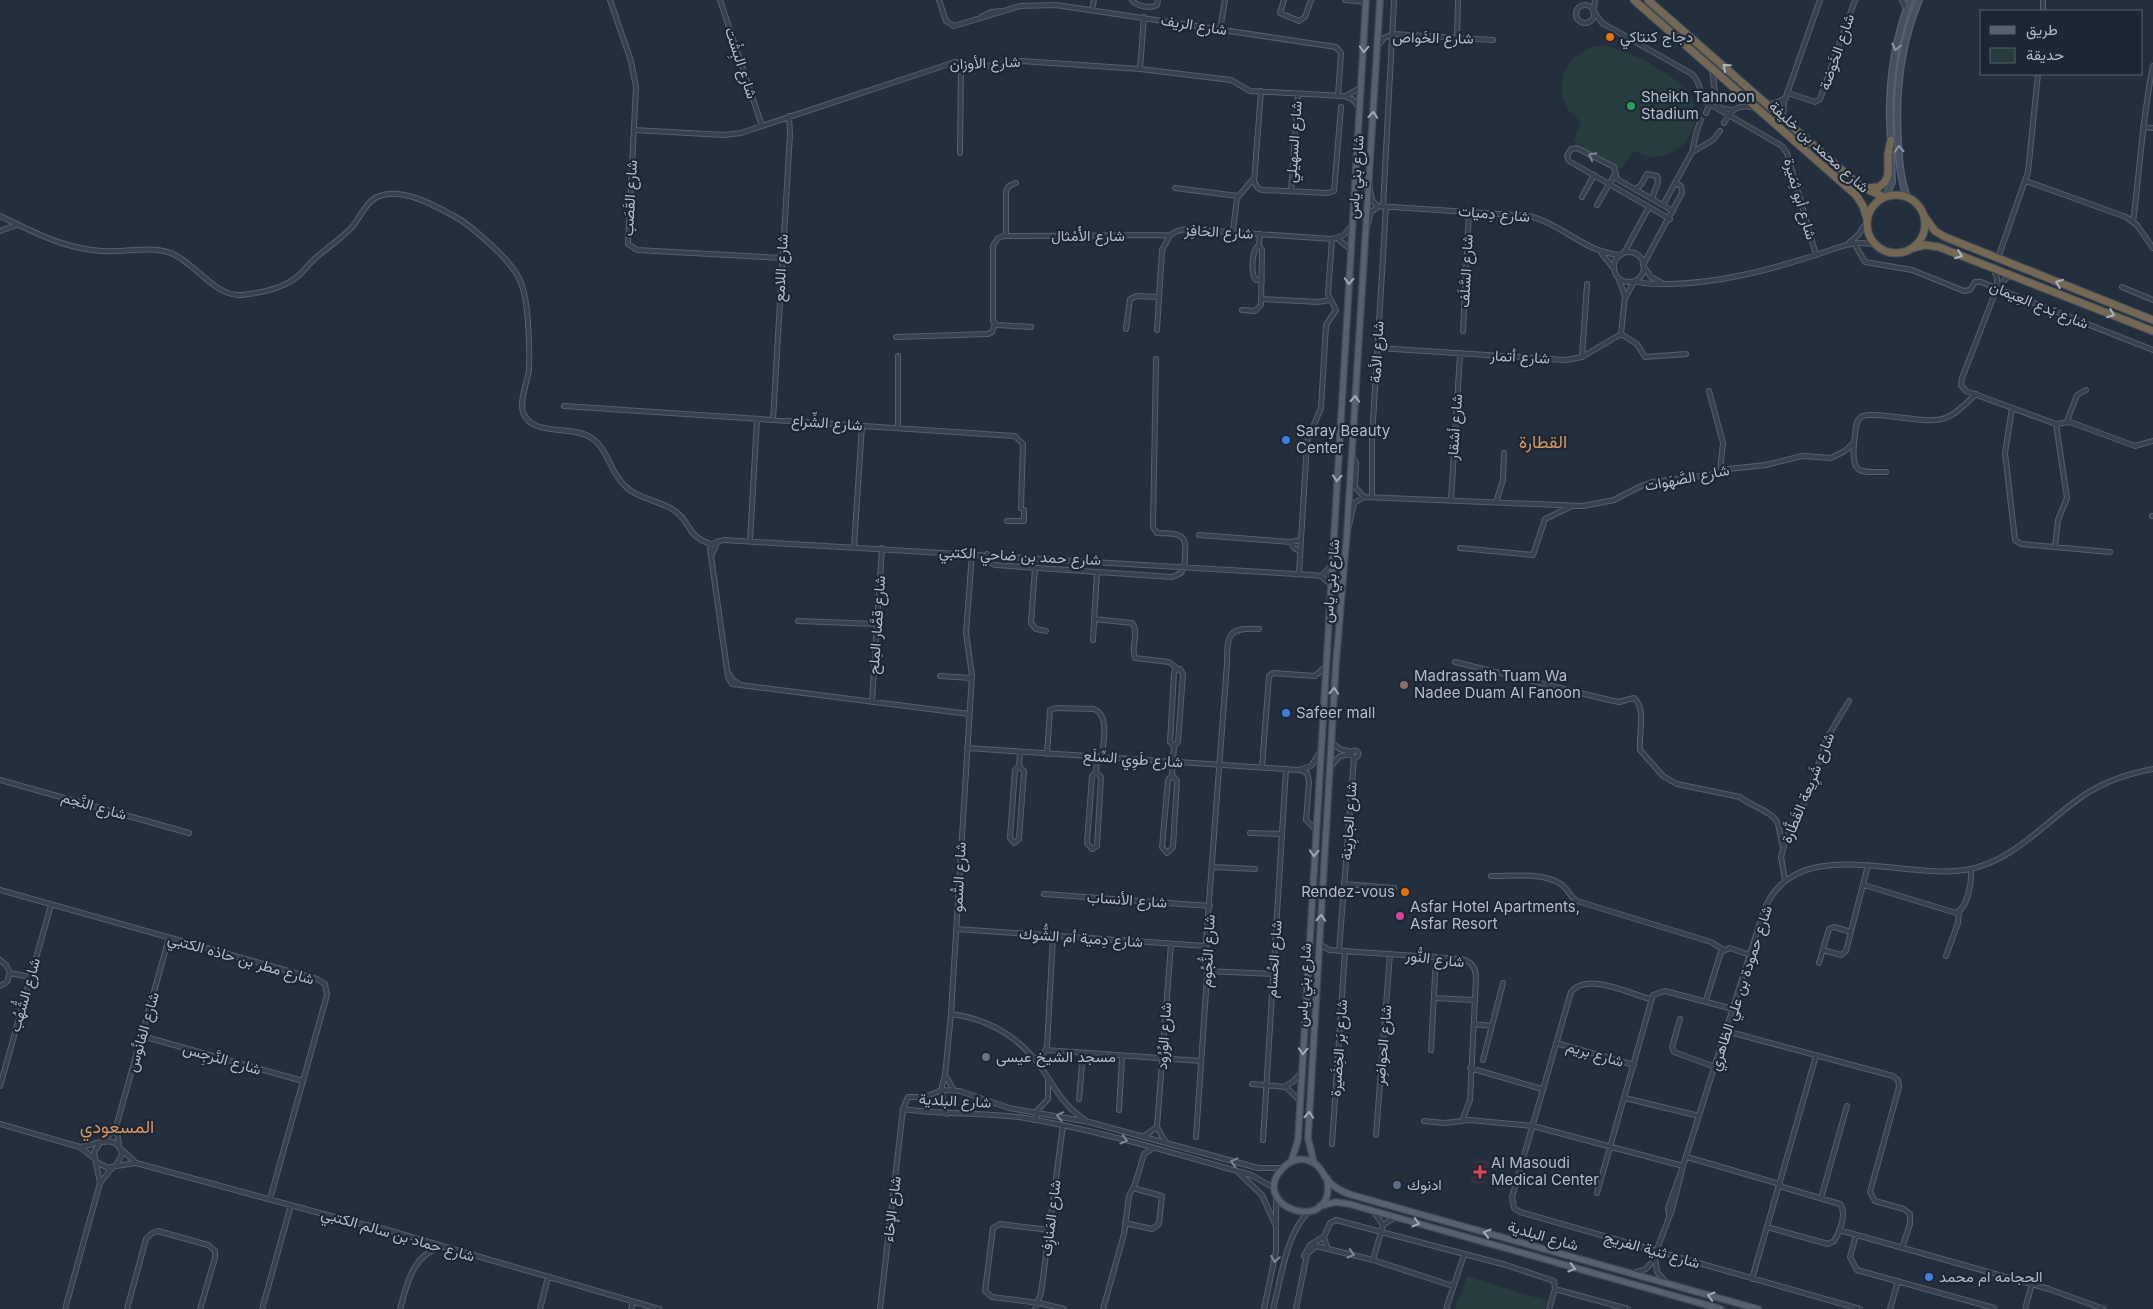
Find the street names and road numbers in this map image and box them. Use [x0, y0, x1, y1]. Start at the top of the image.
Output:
street label: شارع الريف [1159, 10, 1229, 41]
street label: شارع الخَوضة [1815, 11, 1860, 93]
street label: شارع البِشْت [719, 25, 762, 102]
street label: شارع الخَواص [1392, 27, 1474, 50]
street label: شارع الأوزان [949, 52, 1021, 75]
street label: شارع محمد بن خليفة [1764, 97, 1874, 198]
street label: شارع السهيلي [1281, 100, 1310, 184]
street label: شارع بني ياس [1343, 134, 1372, 220]
street label: شارع أبو ثِمَيرة [1778, 156, 1821, 243]
street label: شارع القَصَب [618, 159, 643, 237]
street label: شارع دِميات [1457, 201, 1531, 228]
street label: شارع الحَافِز [1183, 220, 1254, 245]
street label: شارع الأَمْثال [1051, 225, 1125, 247]
street label: شارع اللامع [769, 233, 794, 303]
street label: شارع السَّلَف [1454, 234, 1479, 308]
street label: شارع بَدع العِيمان [1986, 276, 2091, 335]
street label: شارع الأمة [1365, 320, 1390, 384]
street label: شارع أتمار [1488, 345, 1551, 370]
street label: شارع أشقار [1443, 393, 1468, 462]
street label: شارع الشِّراع [790, 410, 864, 436]
street label: شارع الصَّهَوات [1643, 460, 1731, 497]
street label: شارع بني ياس [1317, 538, 1348, 624]
street label: شارع حمد بن ضاحي الكتبي [938, 542, 1102, 573]
street label: شارع قصَّار المِلح [864, 575, 891, 675]
street label: شارع شَرِيعة القَطَّارة [1776, 729, 1841, 847]
street label: شارع طَوِي السِّلَع [1082, 746, 1184, 775]
street label: شارع الجارِينة [1336, 781, 1363, 861]
street label: شارع النَّجم [59, 787, 129, 826]
street label: شارع السُّمو [947, 841, 972, 913]
street label: شارع الأنساب [1086, 887, 1168, 914]
street label: شارع حمودة بن علي الظاهري [1705, 903, 1780, 1074]
street label: شارع النُّجُوم [1195, 914, 1221, 988]
street label: شارع الحُسام [1261, 919, 1288, 999]
street label: شارع دِمية أم الشُّوك [1018, 921, 1144, 953]
street label: شارع مطر بن حاذه الكتبي [165, 929, 317, 992]
street label: شارع بني ياس [1292, 942, 1319, 1028]
street label: شارع النُّور [1403, 944, 1466, 974]
street label: شارع الشُّهُب [2, 955, 46, 1035]
street label: شارع الفانُوس [122, 990, 165, 1075]
street label: شارع بَر الخِضَيرة [1326, 999, 1353, 1097]
street label: شارع الوُرُود [1152, 1001, 1177, 1070]
street label: شارع الحواضِر [1369, 1004, 1397, 1087]
street label: شارع بريم [1564, 1036, 1626, 1073]
street label: شارع النَّرجِس [180, 1038, 264, 1081]
street label: شارع البلدية [918, 1089, 992, 1114]
street label: شارع الإخاء [878, 1175, 907, 1243]
street label: شارع المَنازِف [1036, 1178, 1067, 1258]
street label: شارع حماد بن سالم الكتبي [318, 1204, 477, 1269]
street label: شارع البلدية [1505, 1216, 1581, 1257]
street label: شارع ثنية الفريج [1602, 1227, 1702, 1274]

